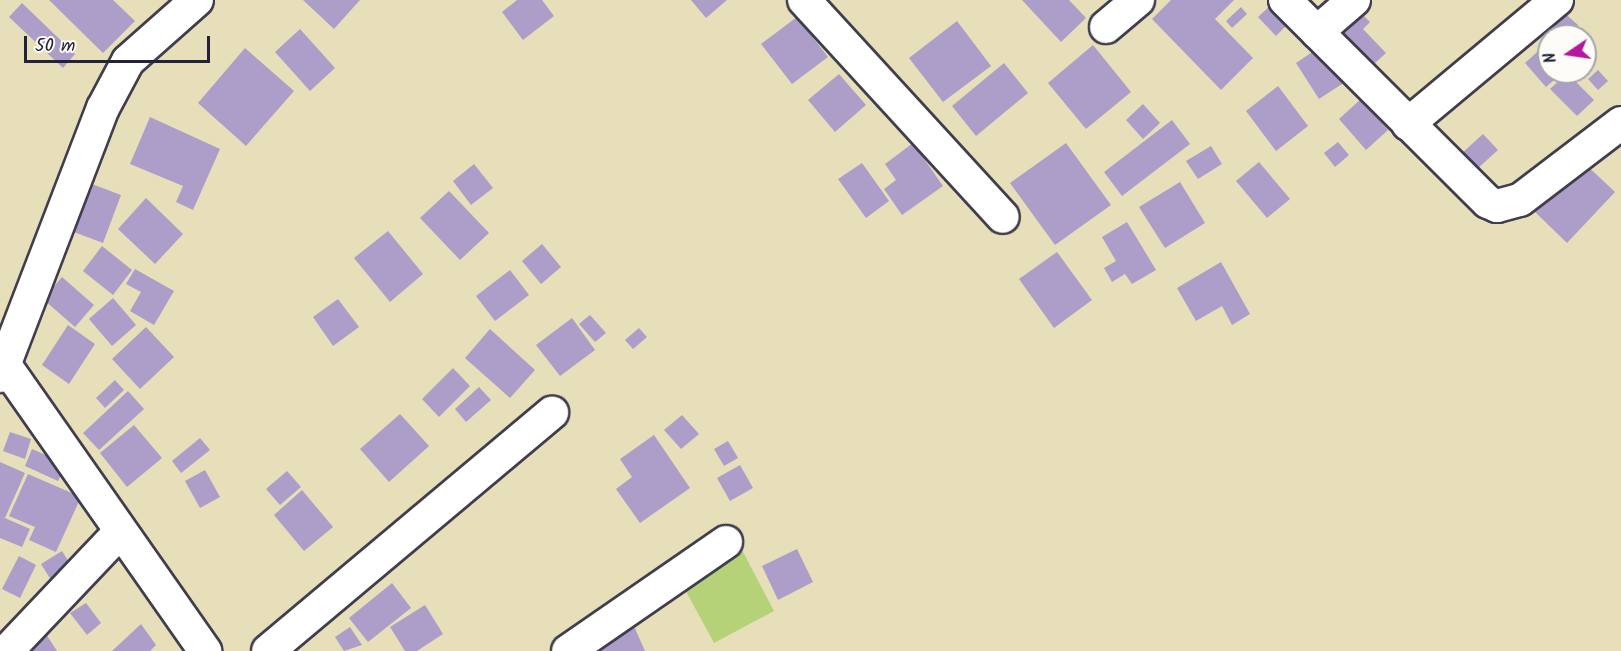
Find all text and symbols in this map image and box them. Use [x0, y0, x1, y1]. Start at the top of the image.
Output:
scale bar [27, 24, 213, 62]
north arrow [1537, 24, 1597, 84]
text: 50 m [35, 32, 75, 61]
text: N [1538, 50, 1564, 65]

